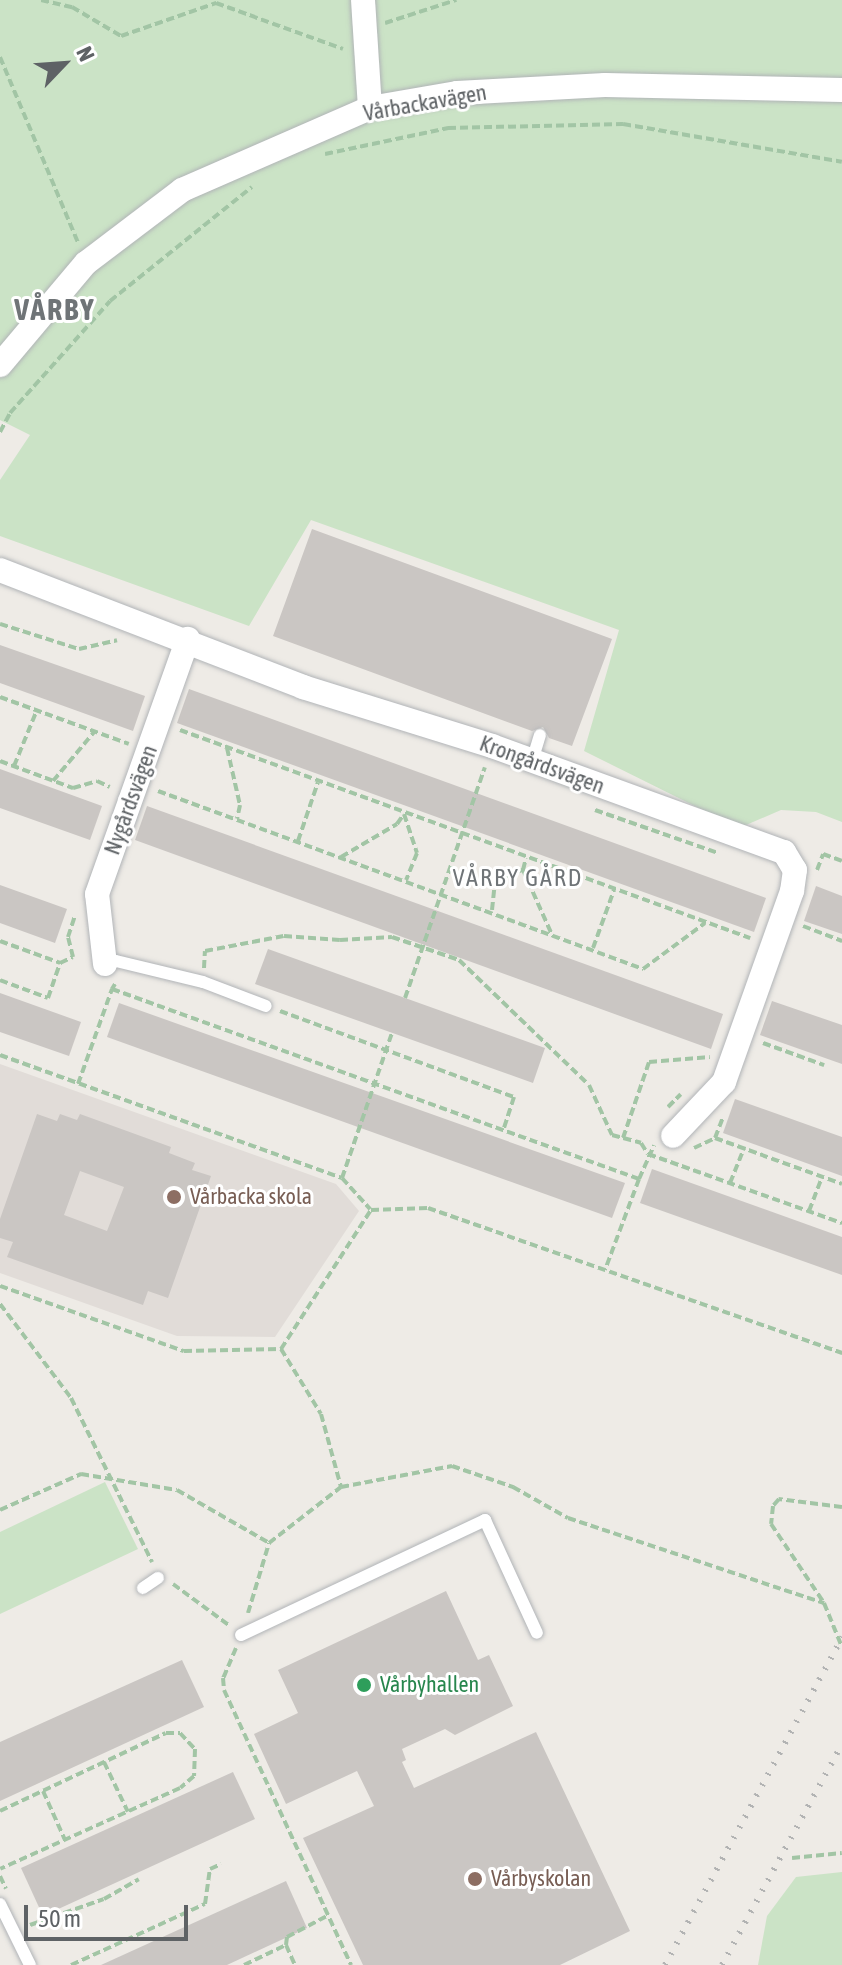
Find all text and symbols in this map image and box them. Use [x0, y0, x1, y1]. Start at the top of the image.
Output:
north arrow [24, 24, 104, 104]
text: N [71, 42, 100, 65]
street label: Vårbackavägen [362, 79, 488, 127]
district label: VÅRBY [14, 291, 96, 327]
street label: Krongårdsvägen [476, 730, 608, 800]
street label: Nygårdsvägen [99, 742, 163, 858]
district label: VÅRBY GÅRD [453, 864, 583, 892]
place label: Vårbacka skola [190, 1184, 312, 1210]
marker: Vårbacka skola [165, 1188, 183, 1206]
place label: Vårbyhallen [380, 1672, 479, 1698]
marker: Vårbyhallen [355, 1676, 373, 1694]
place label: Vårbyskolan [491, 1866, 591, 1892]
marker: Vårbyskolan [466, 1870, 484, 1888]
scale bar [28, 1889, 192, 1939]
text: 50 m [38, 1905, 81, 1932]

